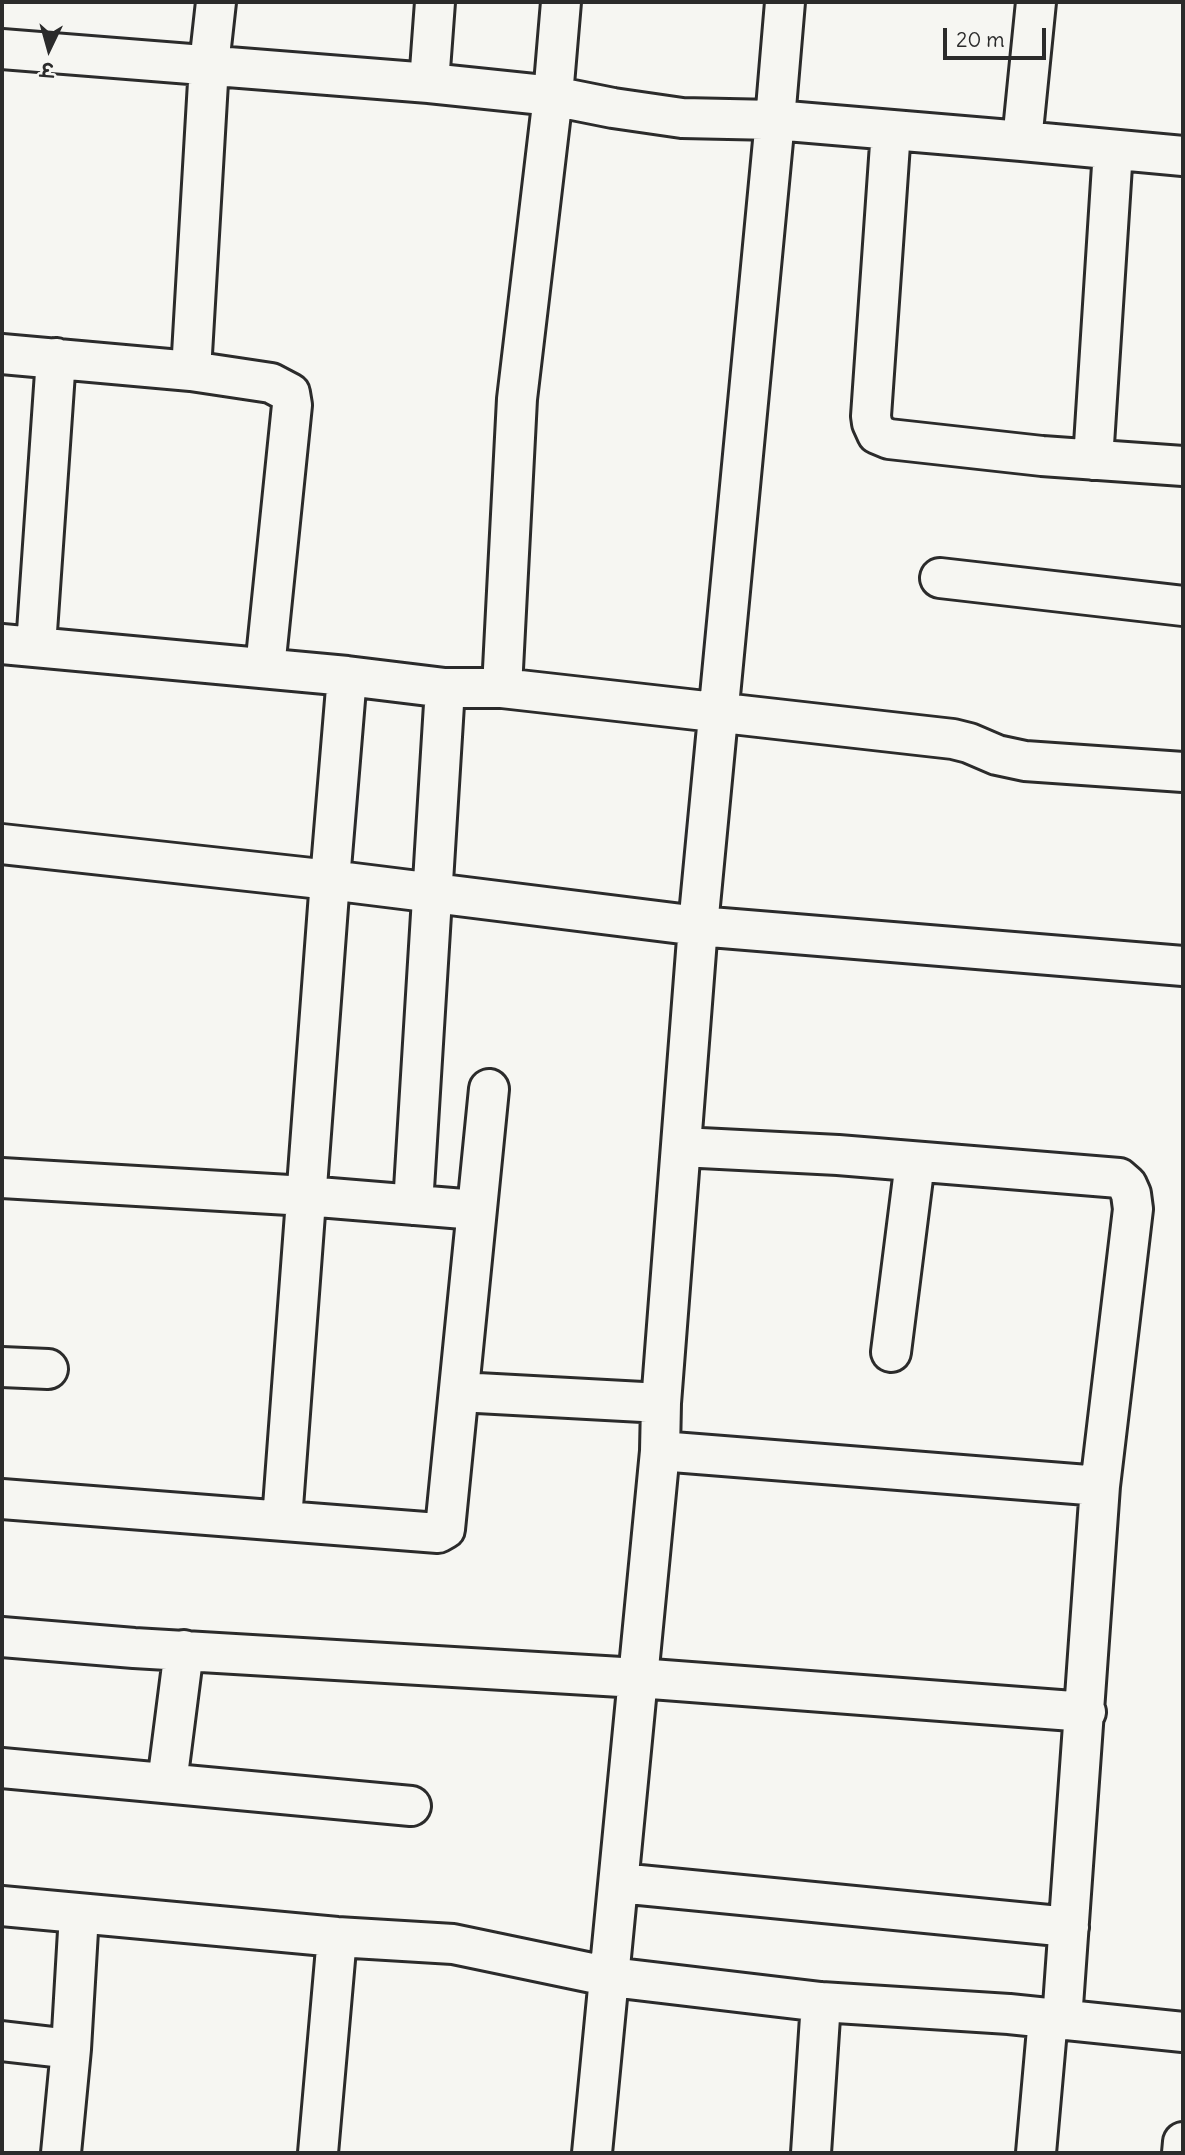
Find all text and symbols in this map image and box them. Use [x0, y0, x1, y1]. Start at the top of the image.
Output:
north arrow [14, 14, 84, 84]
scale bar [947, 14, 1050, 58]
text: 20 m [956, 26, 1005, 53]
text: उ [40, 57, 55, 82]

